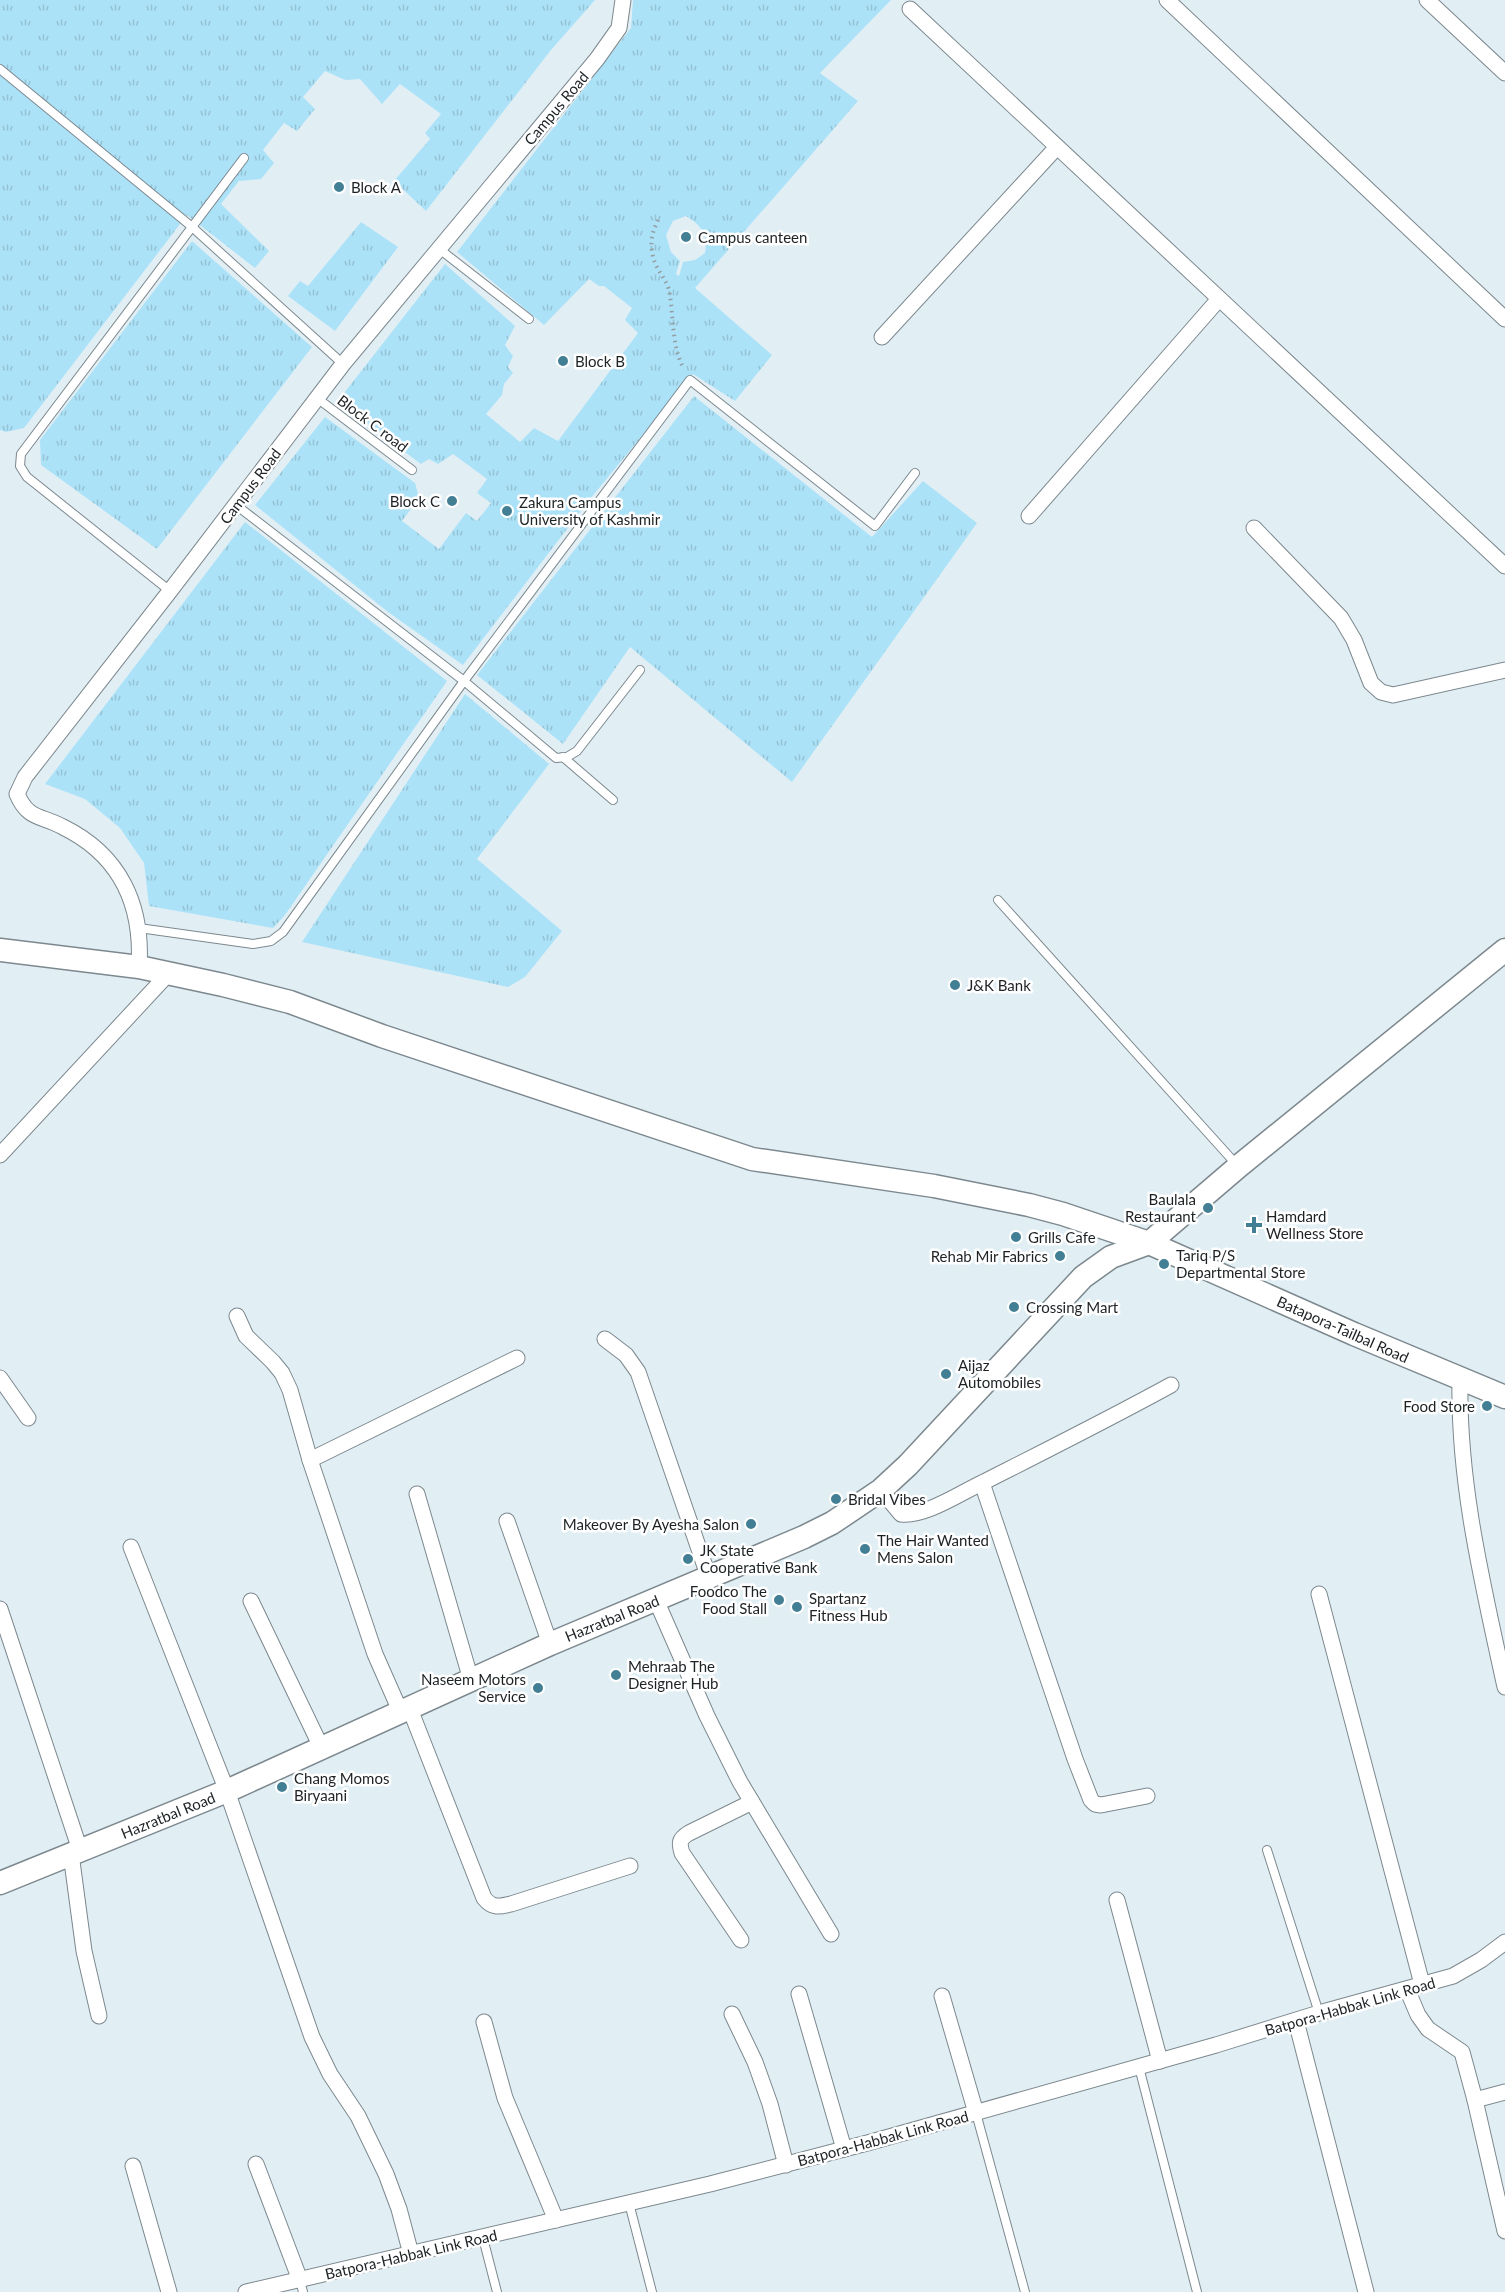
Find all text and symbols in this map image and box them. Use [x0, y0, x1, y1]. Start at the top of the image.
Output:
street label: Campus Road [520, 68, 592, 148]
place label: Block A [351, 178, 402, 196]
marker: Block A [332, 180, 346, 194]
place label: Campus canteen [698, 228, 807, 246]
marker: Campus canteen [679, 230, 693, 244]
place label: Block B [575, 352, 625, 370]
marker: Block B [556, 354, 570, 368]
street label: Block C road [334, 391, 412, 455]
street label: Campus Road [216, 445, 284, 527]
place label: Block C [390, 492, 440, 510]
place label: Zakura Campus University of Kashmir [519, 493, 661, 528]
marker: Block C [445, 494, 459, 508]
marker: Zakura Campus University of Kashmir [500, 504, 514, 518]
place label: J&K Bank [967, 976, 1031, 994]
marker: J&K Bank [948, 978, 962, 992]
place label: Baulala Restaurant [1125, 1190, 1197, 1225]
marker: Baulala Restaurant [1201, 1201, 1215, 1215]
place label: Hamdard Wellness Store [1266, 1207, 1364, 1242]
marker: Hamdard Wellness Store [1247, 1218, 1261, 1232]
place label: Grills Cafe [1028, 1228, 1096, 1246]
marker: Grills Cafe [1009, 1230, 1023, 1244]
place label: Tariq P/S Departmental Store [1176, 1246, 1305, 1281]
place label: Rehab Mir Fabrics [931, 1247, 1048, 1265]
marker: Rehab Mir Fabrics [1053, 1249, 1067, 1263]
marker: Tariq P/S Departmental Store [1157, 1257, 1171, 1271]
street label: Batapora-Tailbal Road [1274, 1292, 1412, 1366]
place label: Crossing Mart [1026, 1298, 1119, 1316]
marker: Crossing Mart [1007, 1300, 1021, 1314]
place label: Aijaz Automobiles [958, 1356, 1041, 1391]
marker: Aijaz Automobiles [939, 1367, 953, 1381]
place label: Food Store [1403, 1397, 1475, 1415]
marker: Food Store [1480, 1399, 1494, 1413]
place label: Bridal Vibes [848, 1490, 926, 1508]
marker: Bridal Vibes [829, 1492, 843, 1506]
place label: Makeover By Ayesha Salon [563, 1515, 739, 1533]
marker: Makeover By Ayesha Salon [744, 1517, 758, 1531]
place label: The Hair Wanted Mens Salon [877, 1531, 989, 1566]
place label: JK State Cooperative Bank [700, 1541, 818, 1576]
marker: The Hair Wanted Mens Salon [858, 1542, 872, 1556]
marker: JK State Cooperative Bank [681, 1552, 695, 1566]
place label: Foodco The Food Stall [690, 1582, 767, 1617]
place label: Spartanz Fitness Hub [809, 1589, 888, 1624]
street label: Hazratbal Road [562, 1591, 662, 1645]
marker: Foodco The Food Stall [772, 1593, 786, 1607]
marker: Spartanz Fitness Hub [790, 1600, 804, 1614]
place label: Mehraab The Designer Hub [628, 1657, 718, 1692]
marker: Mehraab The Designer Hub [609, 1668, 623, 1682]
place label: Naseem Motors Service [421, 1670, 526, 1705]
marker: Naseem Motors Service [531, 1681, 545, 1695]
place label: Chang Momos Biryaani [294, 1769, 389, 1804]
marker: Chang Momos Biryaani [275, 1780, 289, 1794]
street label: Hazratbal Road [118, 1788, 218, 1842]
street label: Batpora-Habbak Link Road [1263, 1973, 1437, 2039]
street label: Batpora-Habbak Link Road [795, 2106, 971, 2170]
street label: Batpora-Habbak Link Road [323, 2225, 499, 2283]

